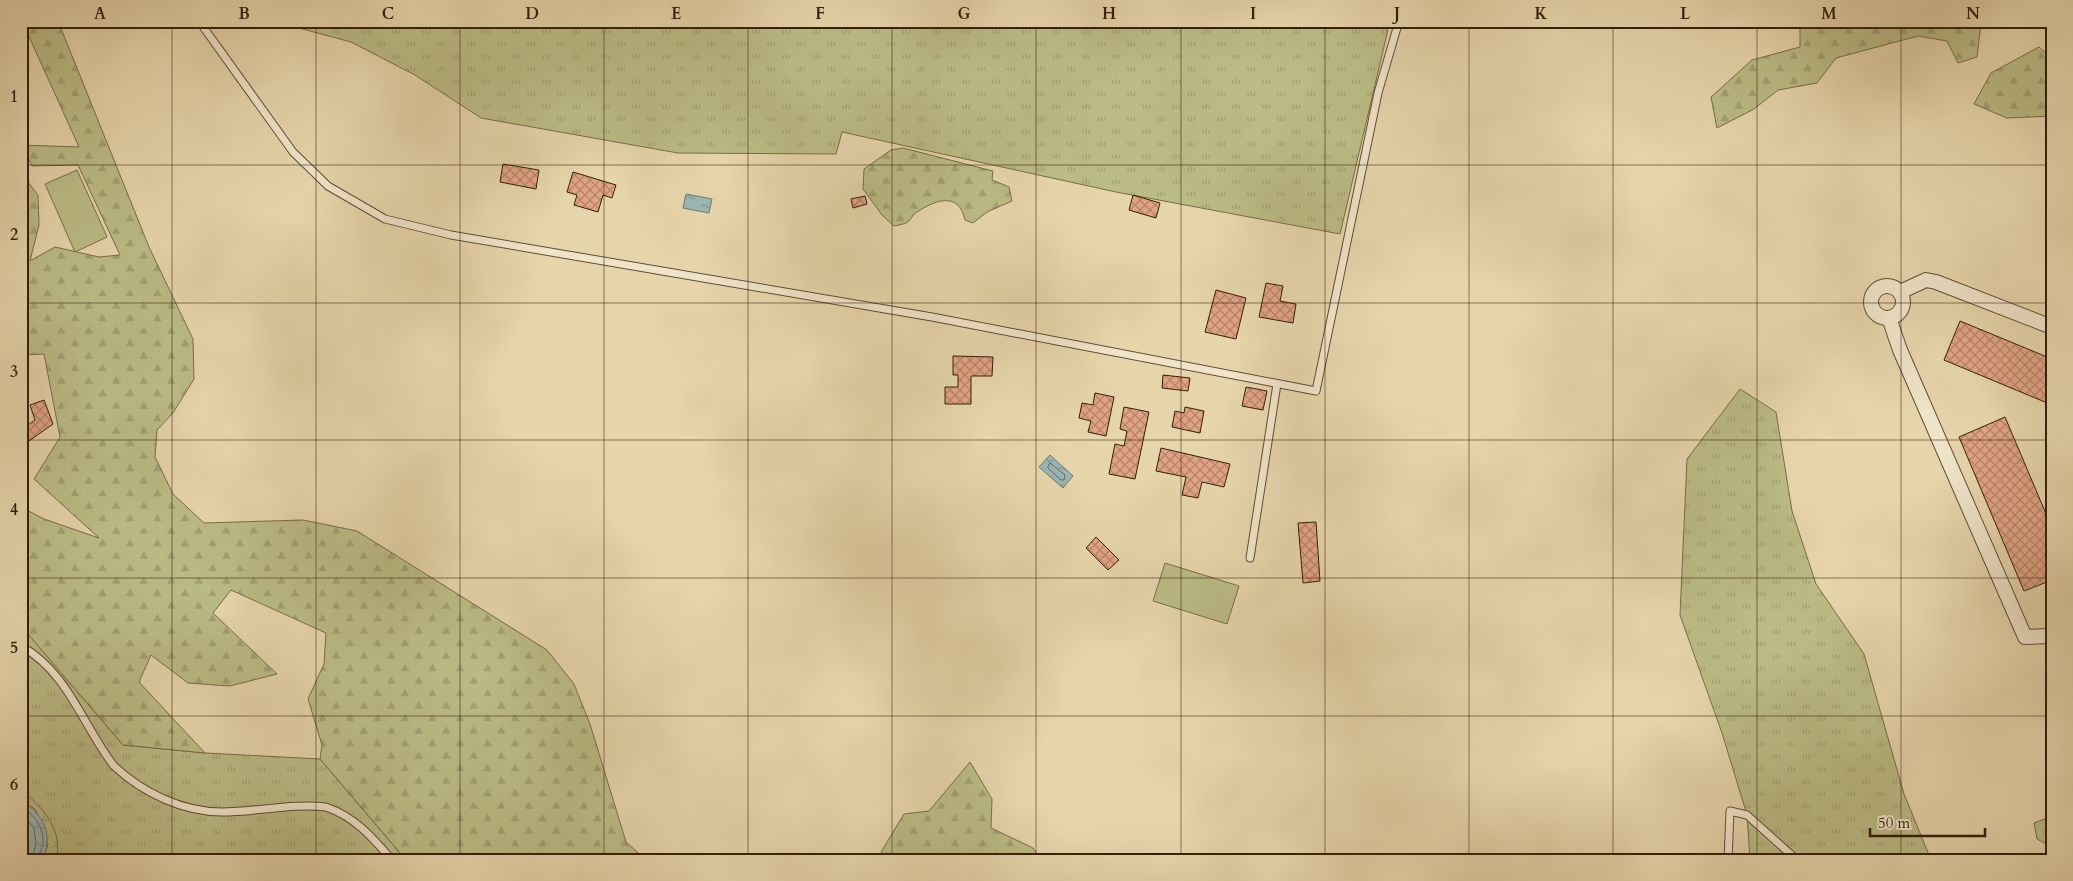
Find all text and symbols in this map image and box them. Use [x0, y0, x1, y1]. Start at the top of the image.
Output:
text: A [94, 3, 106, 25]
text: B [238, 3, 250, 25]
text: C [382, 3, 394, 25]
text: D [525, 3, 539, 25]
text: E [671, 3, 681, 25]
text: F [815, 3, 825, 25]
text: G [957, 3, 971, 25]
text: H [1102, 3, 1116, 25]
text: I [1250, 3, 1256, 25]
text: J [1392, 3, 1400, 25]
text: K [1535, 3, 1548, 25]
text: L [1680, 3, 1691, 25]
text: M [1821, 3, 1837, 25]
text: N [1966, 3, 1980, 25]
text: 1 [10, 86, 18, 108]
text: 2 [10, 224, 18, 246]
text: 3 [10, 361, 18, 383]
text: 4 [10, 499, 18, 521]
text: 5 [10, 637, 18, 659]
text: 6 [10, 774, 18, 796]
scale bar [1870, 806, 1986, 838]
text: 50 m [1878, 813, 1910, 833]

